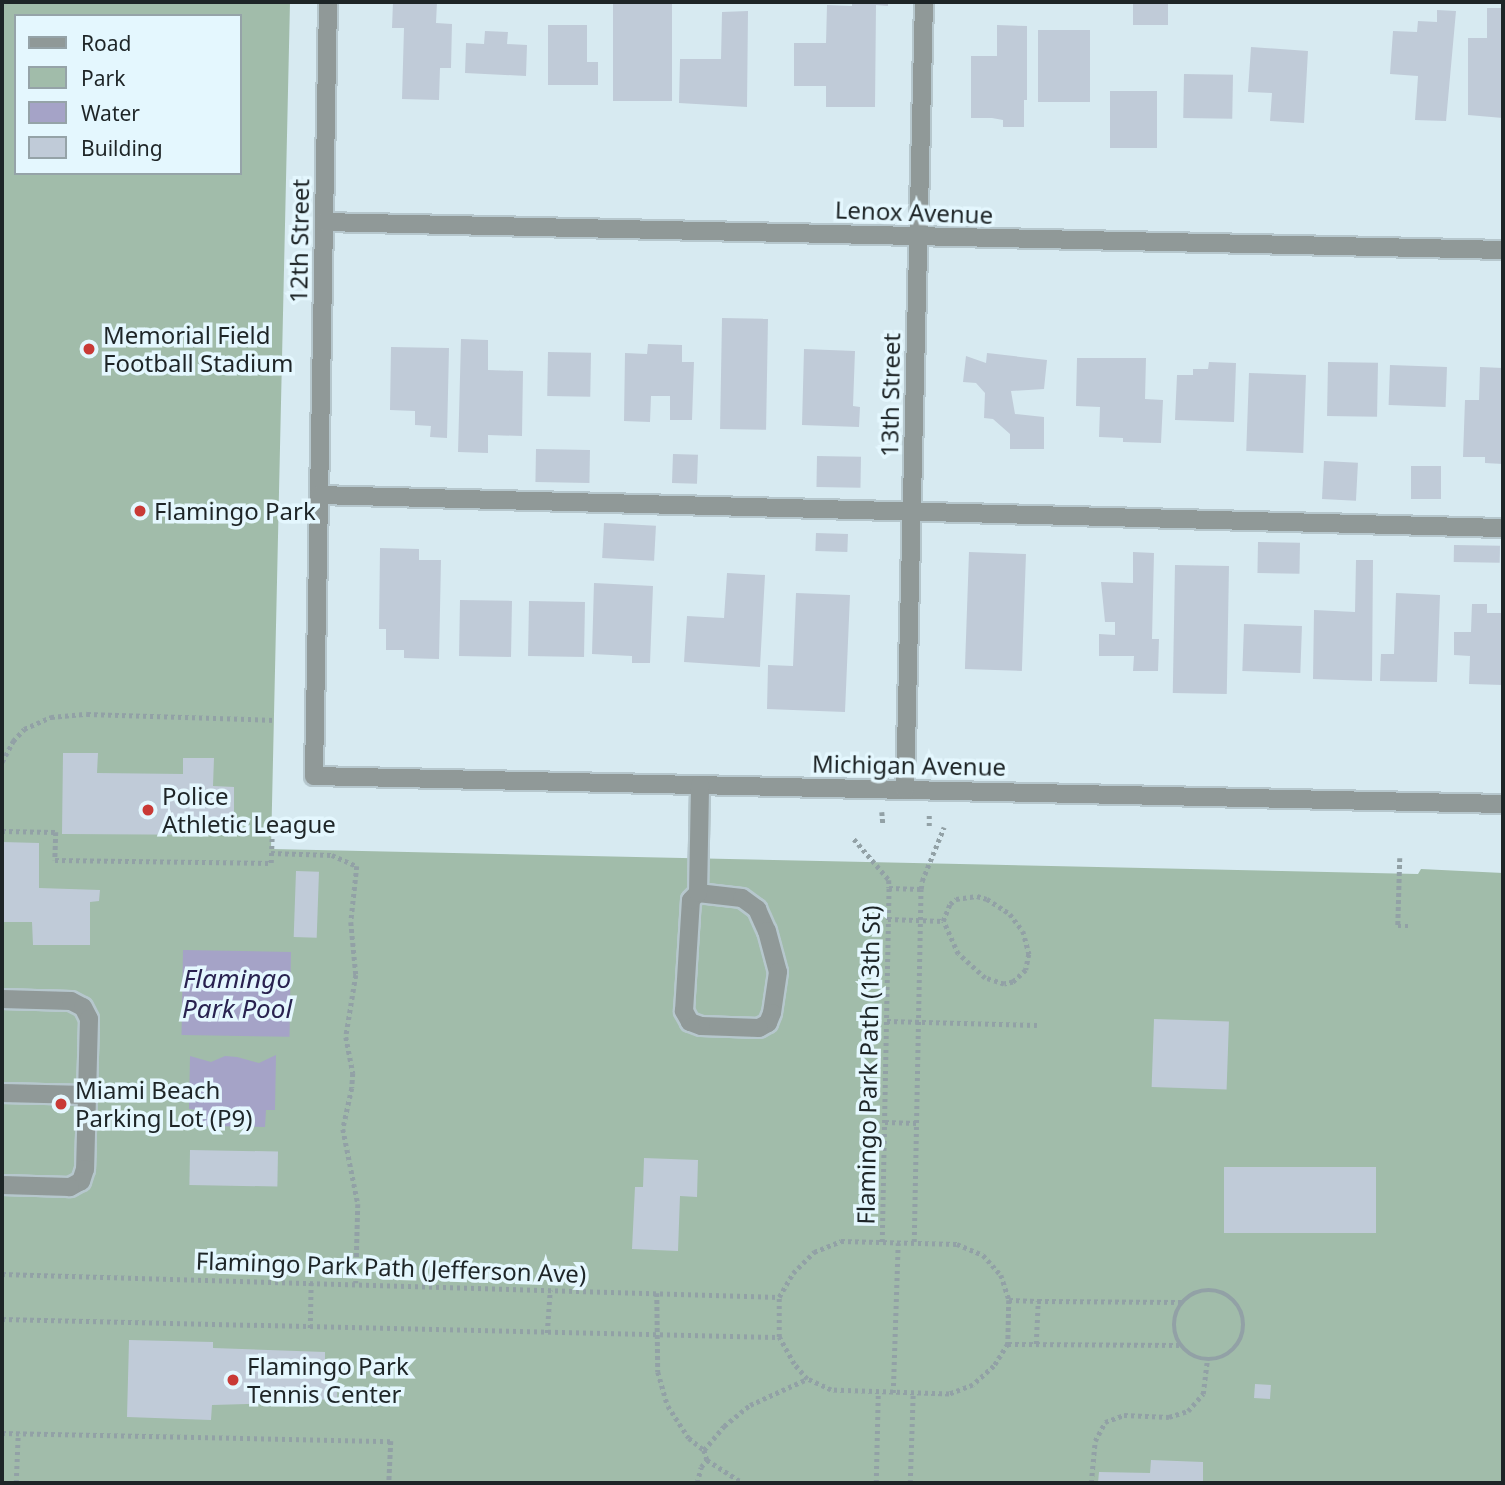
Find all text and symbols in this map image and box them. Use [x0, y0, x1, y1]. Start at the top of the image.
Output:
legend [14, 14, 242, 175]
text: Road [81, 29, 131, 57]
text: Park [81, 64, 125, 92]
text: Water [81, 99, 140, 127]
text: Building [81, 134, 163, 162]
street label: 12th Street [284, 179, 314, 303]
street label: Lenox Avenue [834, 195, 994, 229]
place label: Memorial Field Football Stadium [103, 321, 294, 377]
street label: 13th Street [875, 333, 905, 457]
marker: Memorial Field Football Stadium [81, 341, 97, 357]
place label: Flamingo Park [154, 497, 316, 525]
marker: Flamingo Park [132, 503, 148, 519]
street label: Michigan Avenue [812, 749, 1006, 781]
place label: Police Athletic League [162, 782, 336, 838]
marker: Police Athletic League [140, 802, 156, 818]
street label: Flamingo Park Path (13th St) [851, 905, 885, 1225]
water label: Flamingo Park Pool [182, 963, 292, 1024]
place label: Miami Beach Parking Lot (P9) [75, 1076, 252, 1132]
marker: Miami Beach Parking Lot (P9) [53, 1096, 69, 1112]
street label: Flamingo Park Path (Jefferson Ave) [195, 1246, 587, 1288]
place label: Flamingo Park Tennis Center [247, 1352, 409, 1408]
marker: Flamingo Park Tennis Center [225, 1372, 241, 1388]

